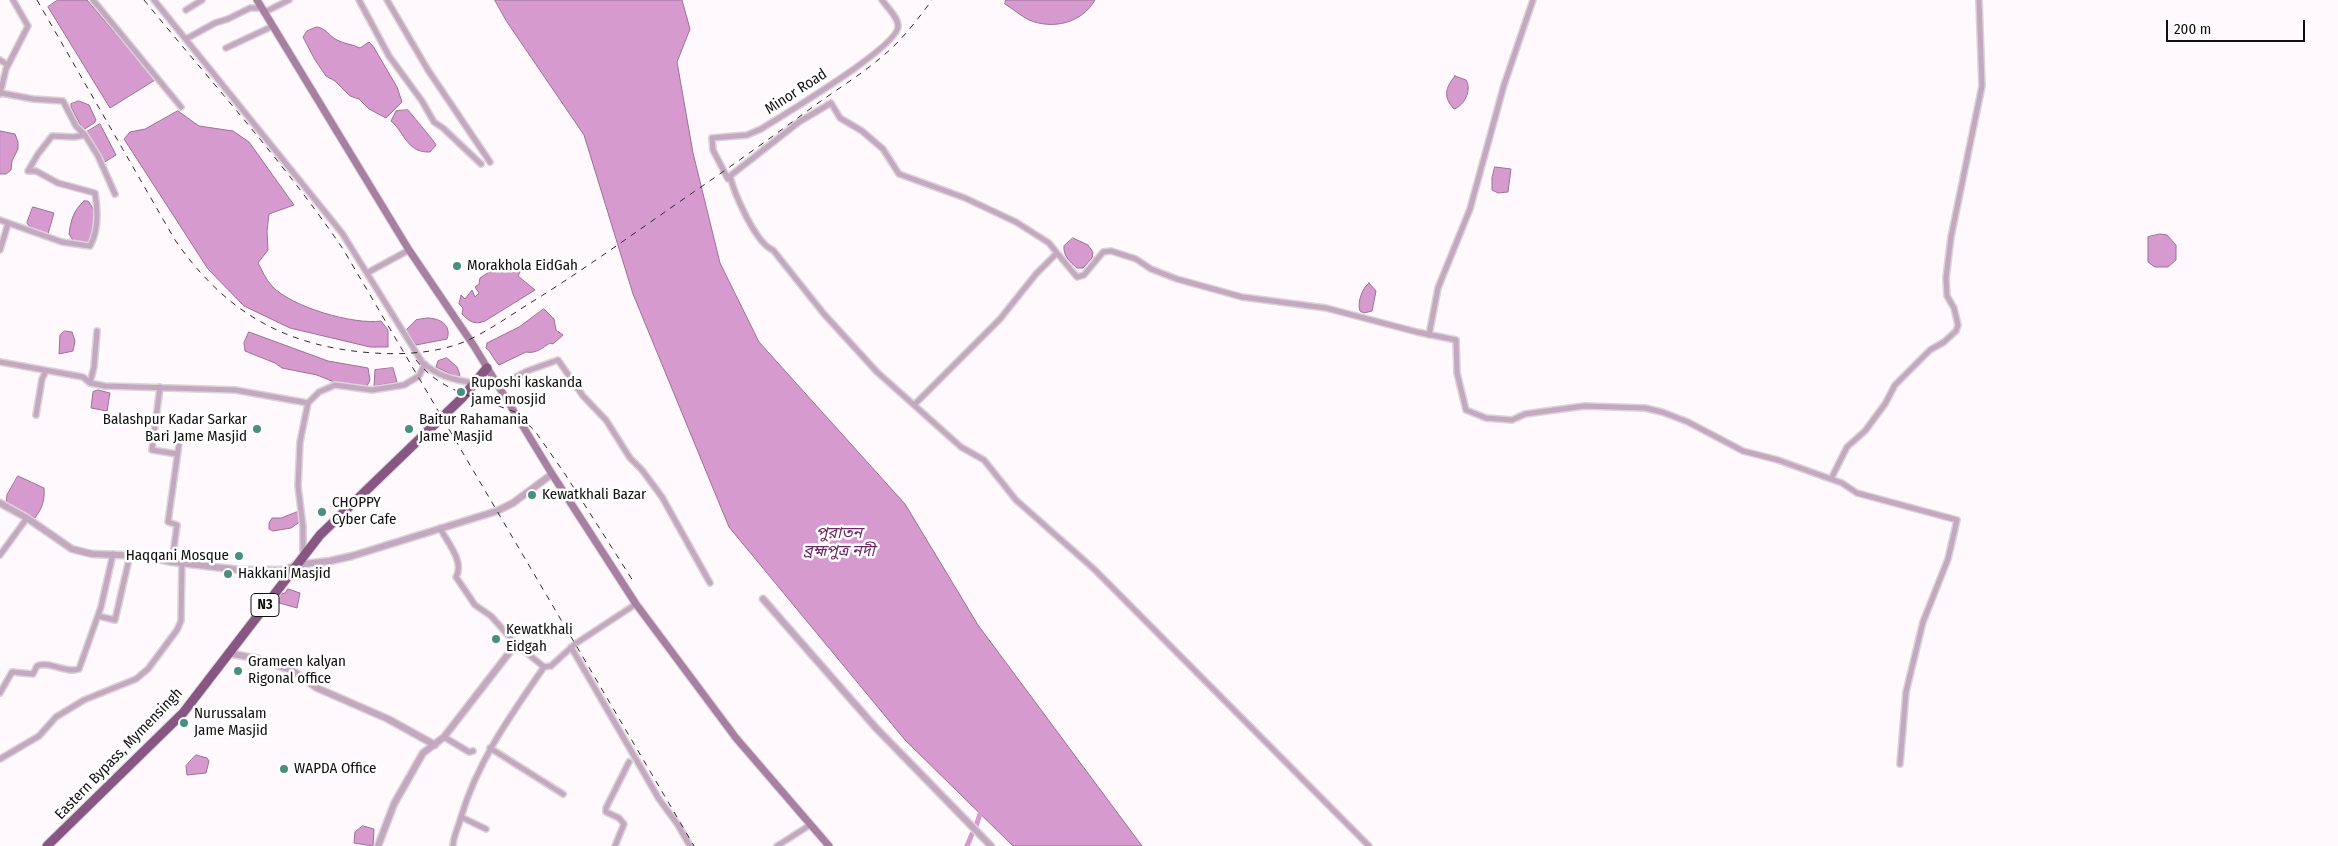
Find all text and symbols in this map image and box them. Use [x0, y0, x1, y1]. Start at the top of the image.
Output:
scale bar [2168, 10, 2307, 42]
text: 200 m [2174, 20, 2211, 38]
street label: Minor Road [762, 65, 830, 119]
place label: Morakhola EidGah [467, 257, 578, 275]
marker: Morakhola EidGah [451, 260, 463, 272]
place label: Ruposhi kaskanda jame mosjid [471, 374, 582, 409]
marker: Ruposhi kaskanda jame mosjid [455, 386, 467, 398]
place label: Balashpur Kadar Sarkar Bari Jame Masjid [103, 411, 247, 446]
place label: Baitur Rahamania Jame Masjid [419, 411, 528, 446]
marker: Balashpur Kadar Sarkar Bari Jame Masjid [251, 423, 263, 435]
marker: Baitur Rahamania Jame Masjid [403, 423, 415, 435]
place label: Kewatkhali Bazar [542, 486, 646, 504]
marker: Kewatkhali Bazar [526, 489, 538, 501]
place label: CHOPPY Cyber Cafe [332, 494, 396, 529]
marker: CHOPPY Cyber Cafe [316, 506, 328, 518]
water label: পুরাতন ব্রহ্মপুত্র নদী [803, 524, 875, 562]
place label: Haqqani Mosque [126, 547, 229, 565]
marker: Haqqani Mosque [233, 550, 245, 562]
place label: Hakkani Masjid [238, 565, 331, 583]
marker: Hakkani Masjid [222, 568, 234, 580]
road number: N3 [251, 594, 279, 616]
place label: Kewatkhali Eidgah [506, 621, 573, 656]
marker: Kewatkhali Eidgah [490, 633, 502, 645]
place label: Grameen kalyan Rigonal office [248, 653, 346, 688]
marker: Grameen kalyan Rigonal office [232, 665, 244, 677]
street label: Eastern Bypass, Mymensingh [51, 685, 187, 823]
place label: Nurussalam Jame Masjid [194, 705, 268, 740]
marker: Nurussalam Jame Masjid [178, 717, 190, 729]
place label: WAPDA Office [294, 760, 376, 778]
marker: WAPDA Office [278, 763, 290, 775]

